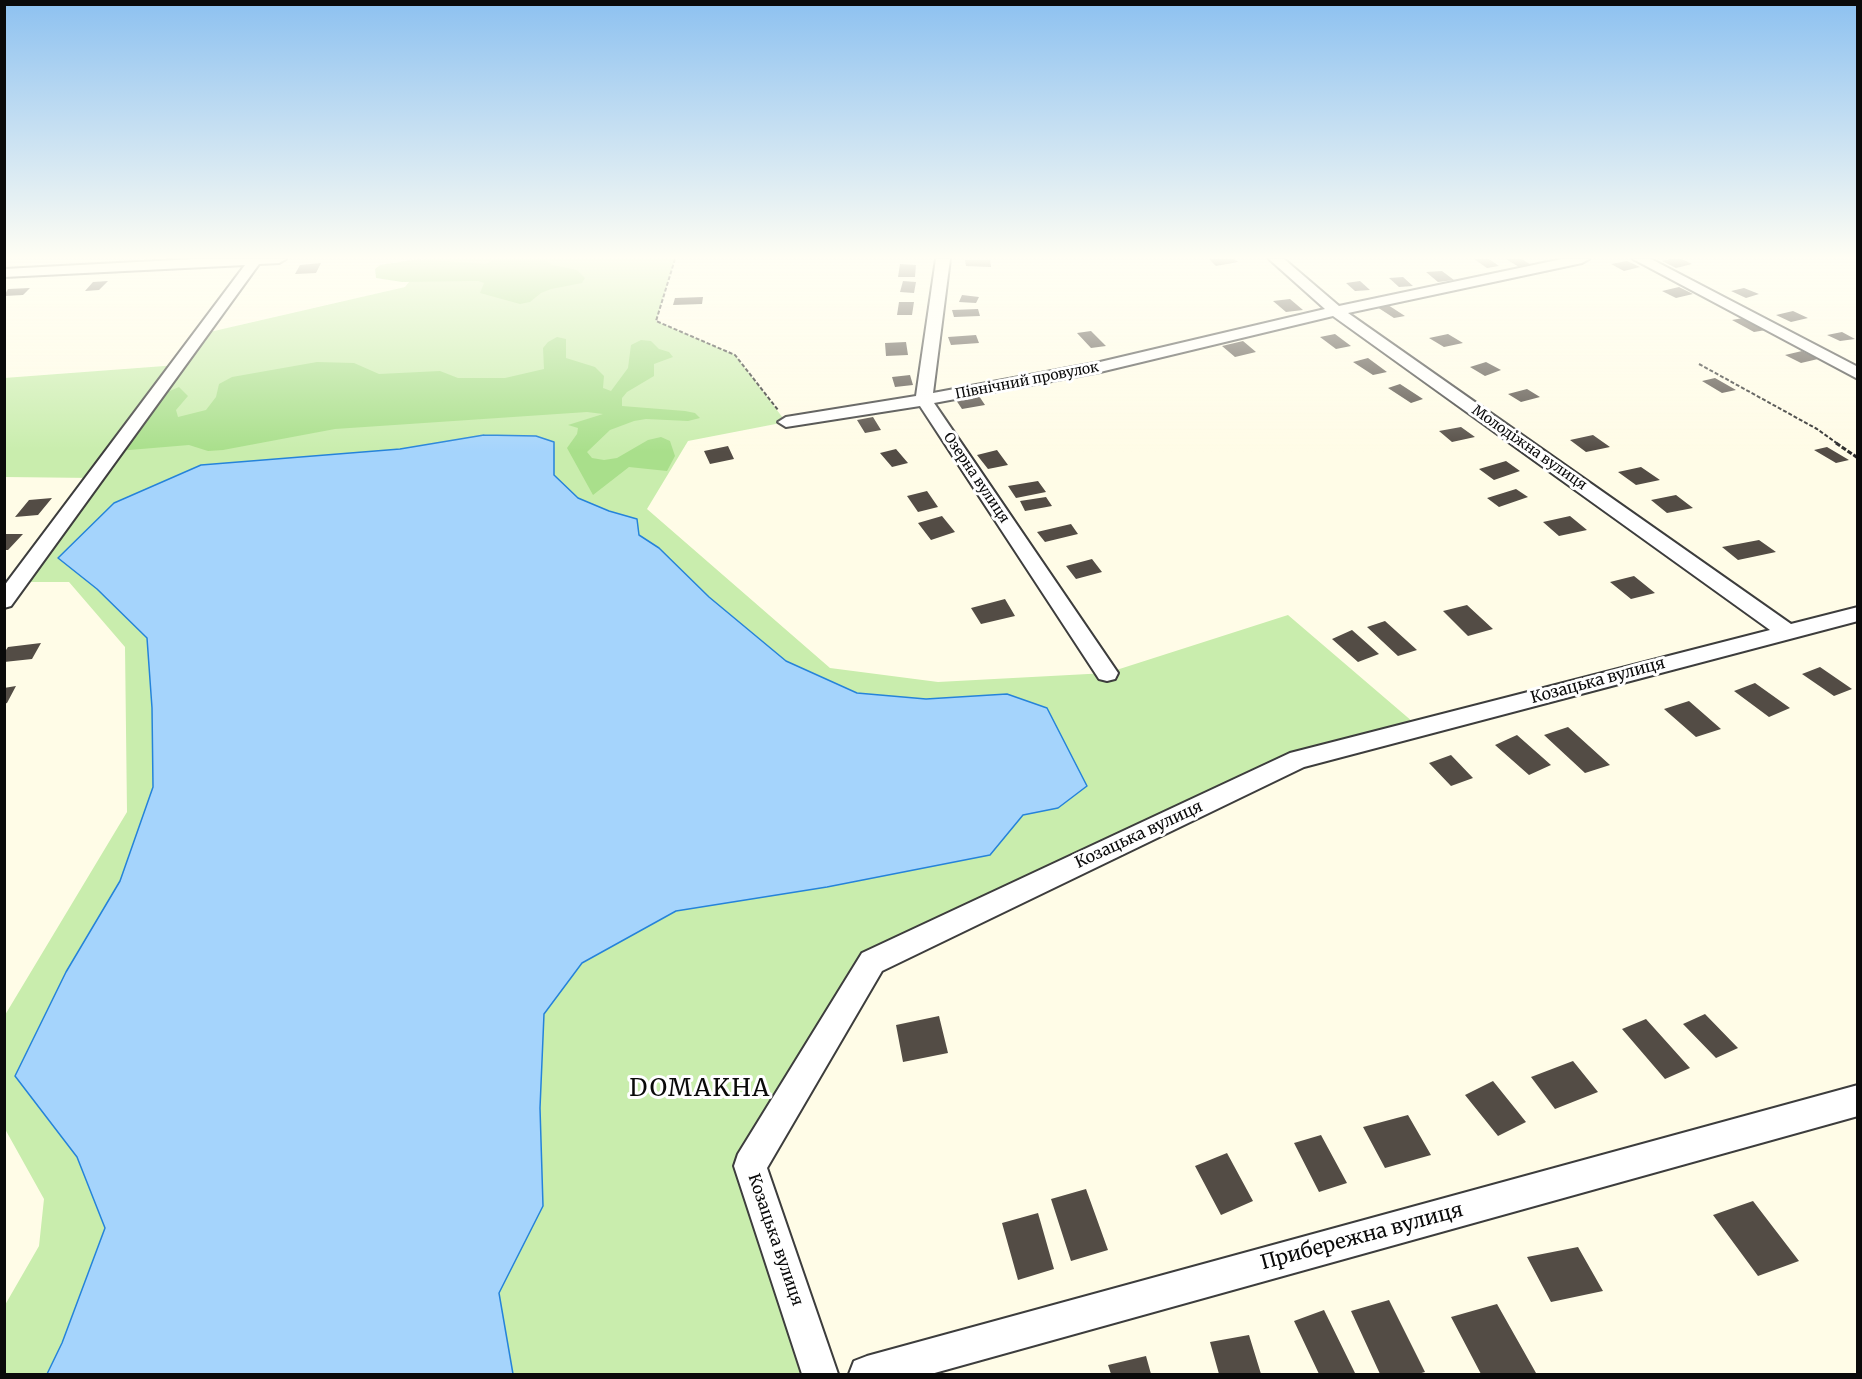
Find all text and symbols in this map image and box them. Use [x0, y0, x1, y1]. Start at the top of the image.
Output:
street label: Північний провулок [954, 359, 1100, 403]
street label: Молодіжна вулиця [1468, 402, 1590, 494]
street label: Озерна вулиця [940, 430, 1012, 526]
street label: Козацька вулиця [1529, 654, 1667, 708]
street label: Козацька вулиця [1072, 797, 1206, 873]
district label: DOMAKHA [629, 1075, 771, 1103]
street label: Козацька вулиця [743, 1171, 807, 1309]
street label: Прибережна вулиця [1258, 1198, 1466, 1276]

